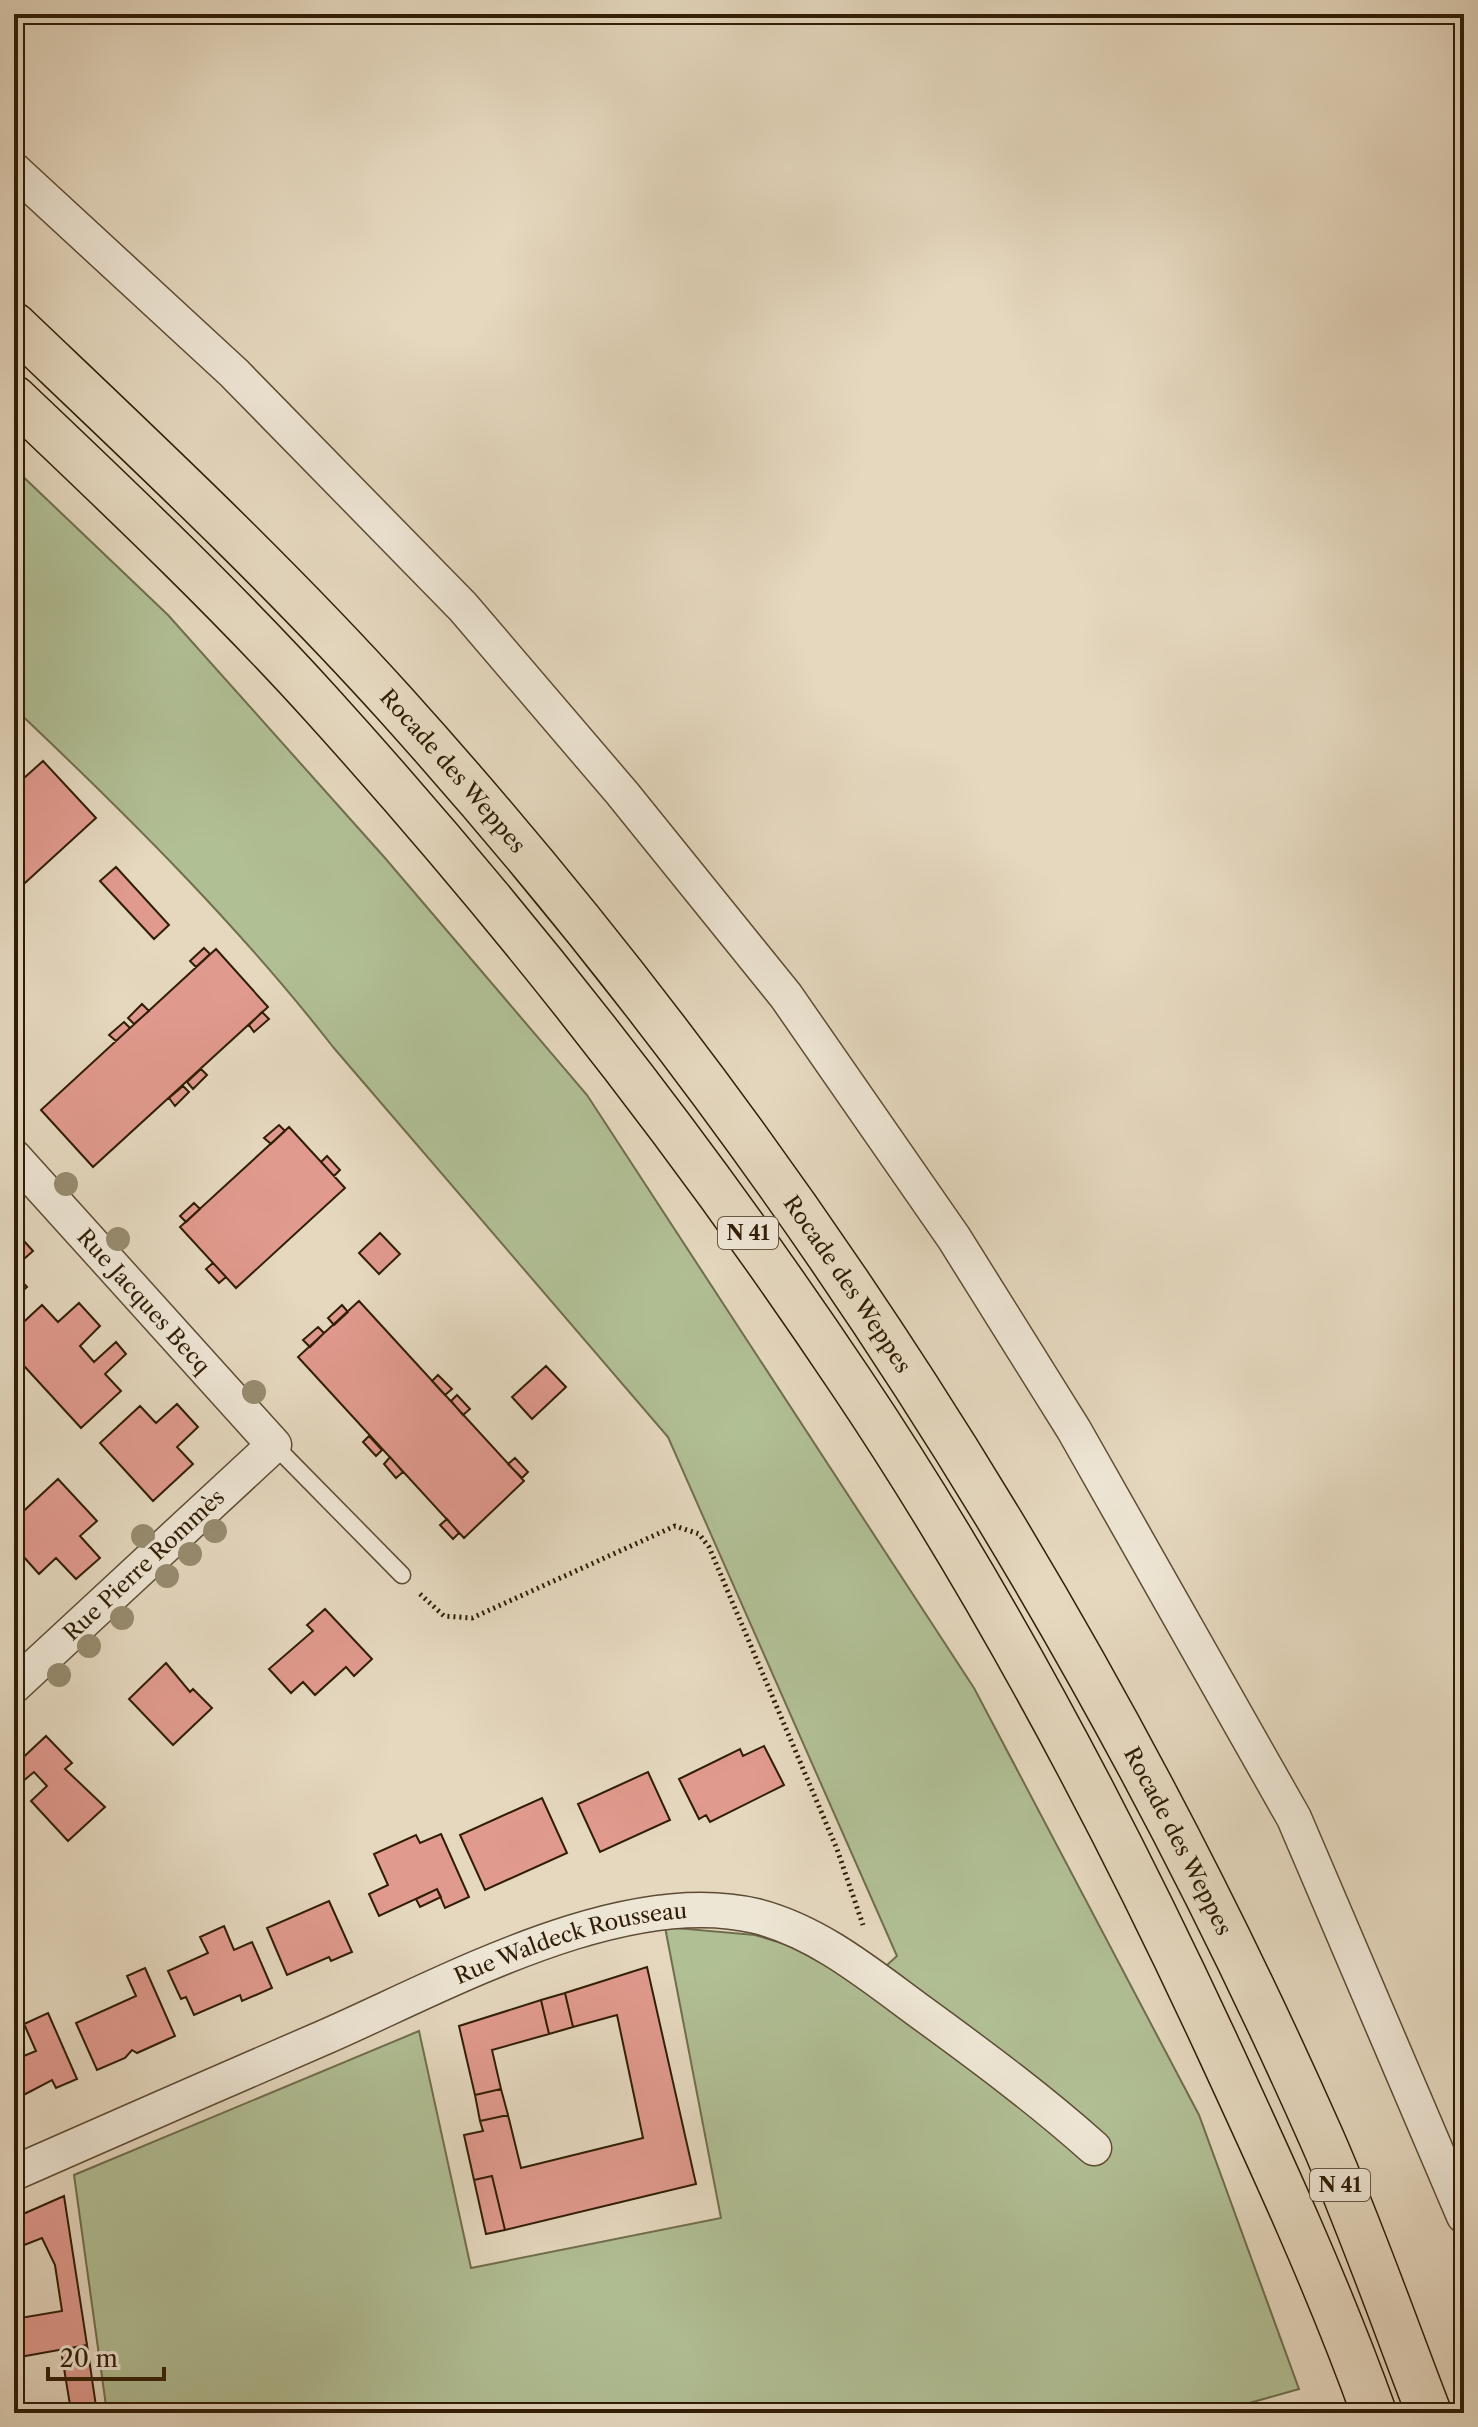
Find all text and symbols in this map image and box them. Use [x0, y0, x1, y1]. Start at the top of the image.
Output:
street label: Rocade des Weppes [375, 683, 532, 858]
street label: Rocade des Weppes [778, 1190, 917, 1378]
road number: N 41 [718, 1217, 778, 1249]
street label: Rue Jacques Becq [72, 1223, 217, 1380]
street label: Rue Pierre Rommès [58, 1483, 230, 1647]
street label: Rocade des Weppes [1118, 1742, 1238, 1939]
street label: Rue Waldeck Rousseau [450, 1897, 688, 1990]
road number: N 41 [1310, 2169, 1370, 2201]
scale bar [48, 2331, 164, 2381]
text: 20 m [60, 2344, 118, 2373]

